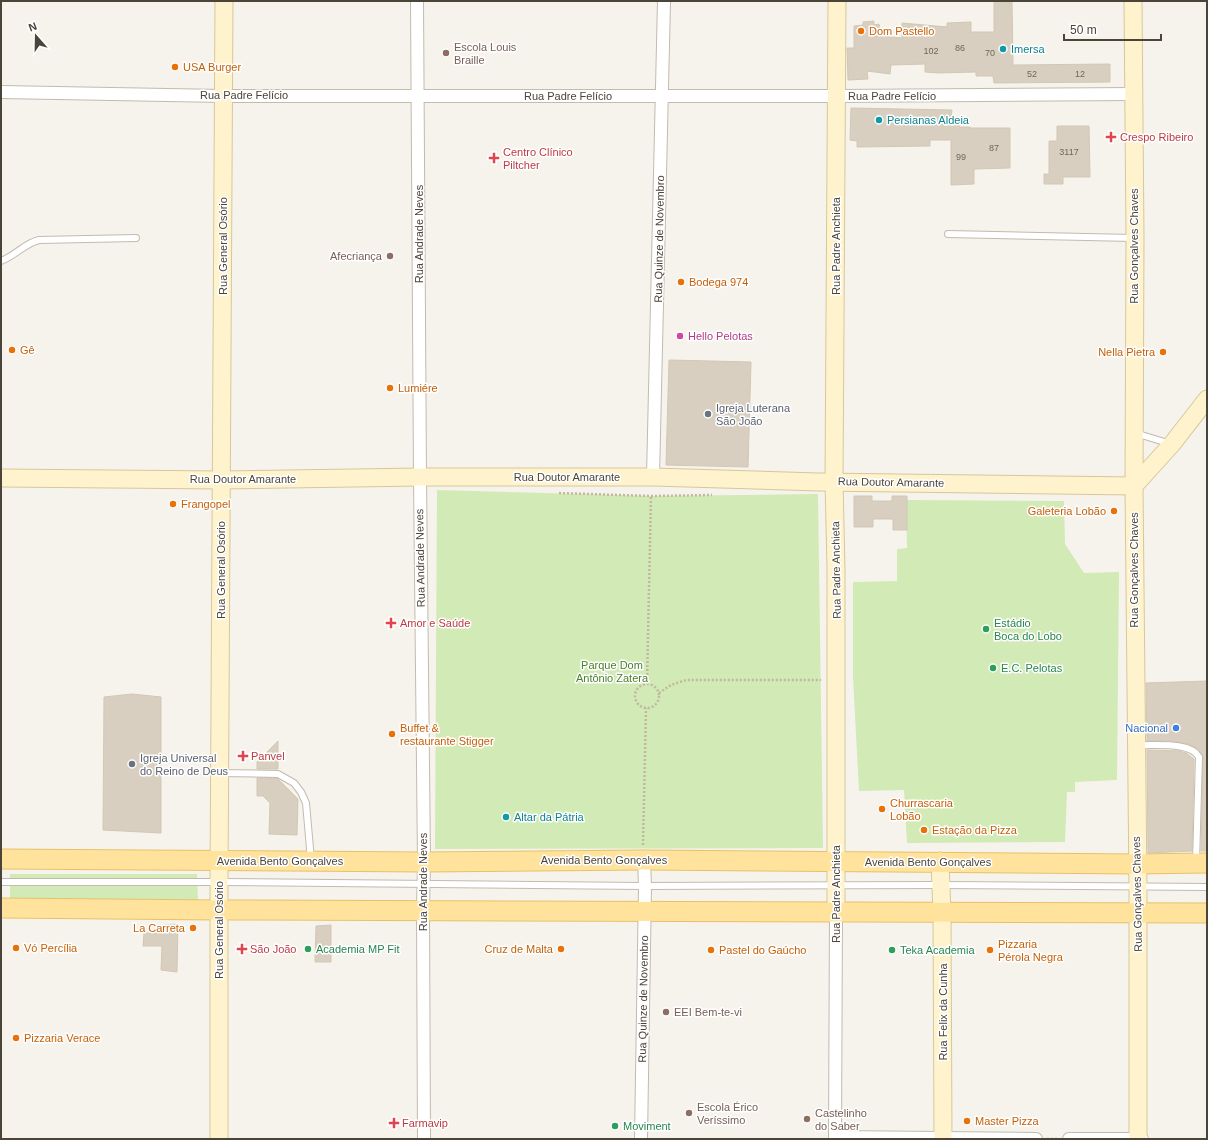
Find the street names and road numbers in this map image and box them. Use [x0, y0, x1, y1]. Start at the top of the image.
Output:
street label: Rua Padre Felício [200, 89, 288, 101]
street label: Rua Padre Felício [524, 90, 612, 102]
street label: Rua Padre Felício [848, 90, 936, 102]
street label: Rua Quinze de Novembro [652, 175, 666, 303]
street label: Rua Andrade Neves [413, 184, 425, 283]
street label: Rua Gonçalves Chaves [1128, 188, 1140, 304]
street label: Rua Padre Anchieta [830, 196, 842, 295]
street label: Rua General Osório [217, 197, 229, 295]
street label: Rua Doutor Amarante [514, 471, 620, 483]
street label: Rua Doutor Amarante [190, 473, 296, 485]
street label: Rua Doutor Amarante [838, 475, 944, 489]
street label: Rua Andrade Neves [413, 508, 427, 607]
street label: Rua Gonçalves Chaves [1128, 512, 1140, 628]
street label: Rua Padre Anchieta [829, 520, 843, 619]
street label: Rua General Osório [215, 521, 227, 619]
street label: Rua Andrade Neves [417, 832, 429, 931]
street label: Rua Gonçalves Chaves [1130, 836, 1144, 952]
street label: Rua Padre Anchieta [830, 844, 842, 943]
street label: Avenida Bento Gonçalves [541, 854, 668, 866]
street label: Avenida Bento Gonçalves [217, 855, 344, 867]
street label: Avenida Bento Gonçalves [865, 856, 992, 868]
street label: Rua General Osório [213, 881, 225, 979]
street label: Rua Quinze de Novembro [636, 935, 650, 1063]
street label: Rua Felix da Cunha [937, 963, 949, 1061]

